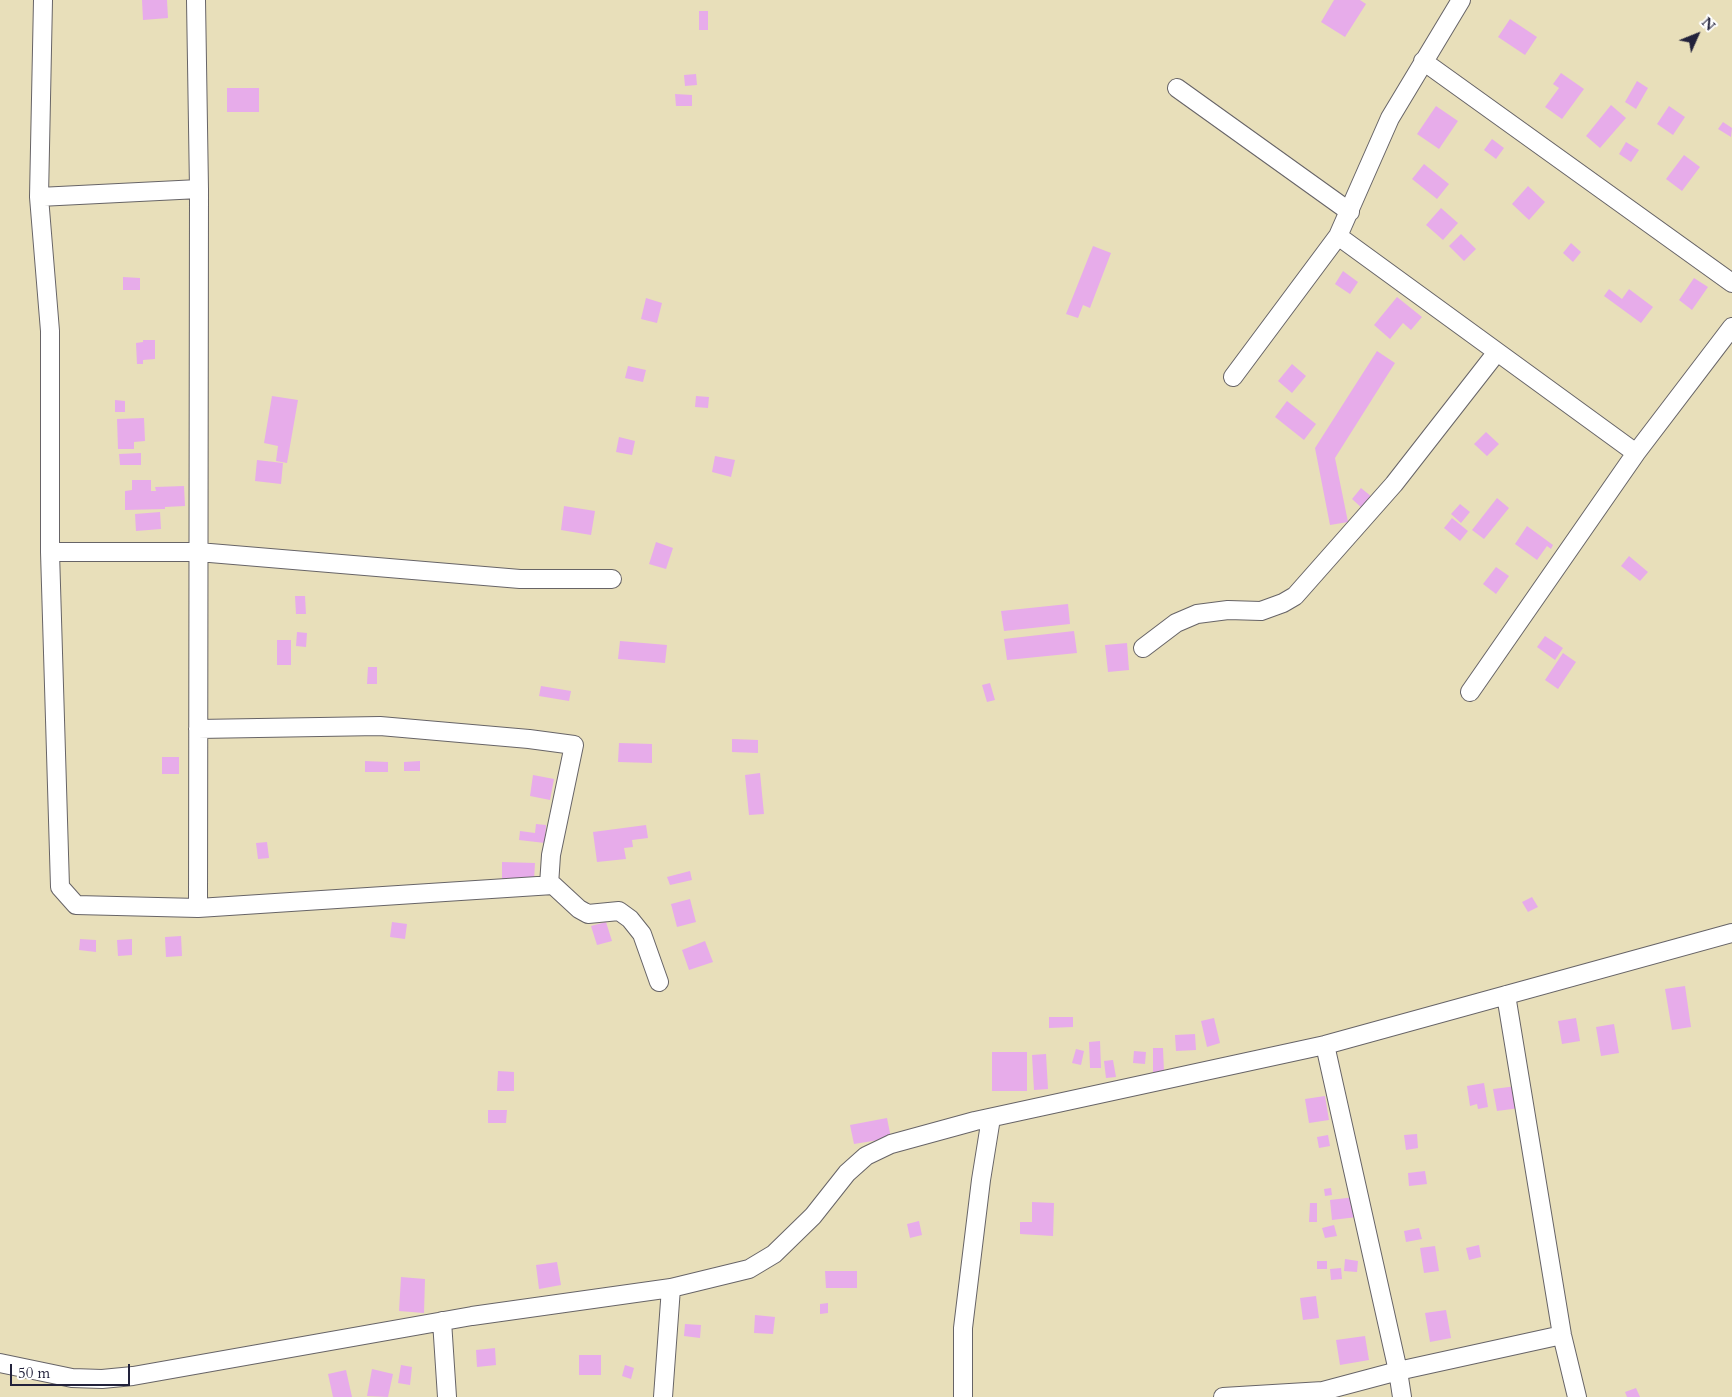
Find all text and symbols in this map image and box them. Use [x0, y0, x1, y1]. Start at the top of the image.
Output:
north arrow [1672, 10, 1722, 60]
text: N [1697, 13, 1719, 35]
scale bar [12, 1354, 132, 1386]
text: 50 m [18, 1363, 50, 1383]

